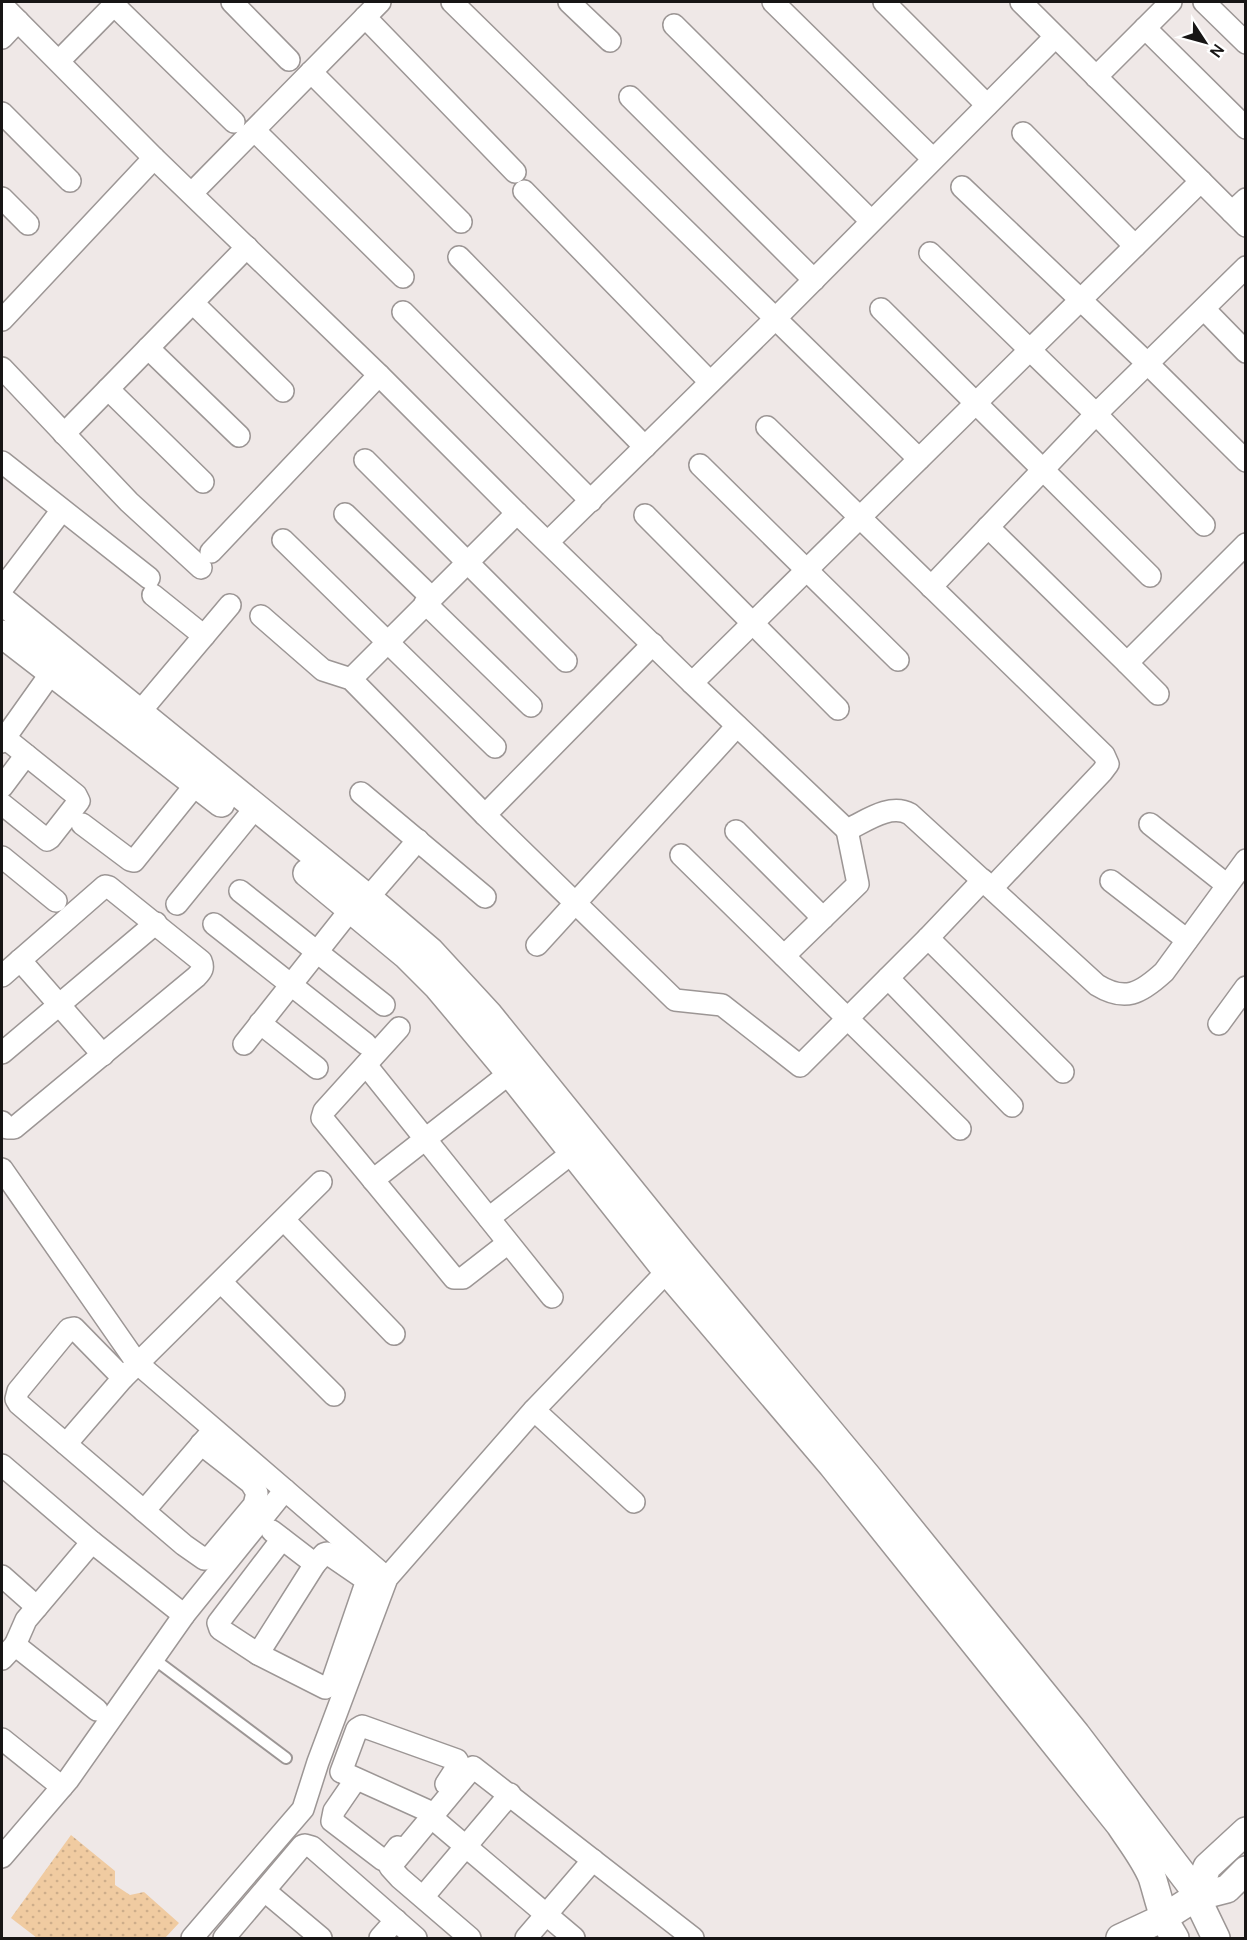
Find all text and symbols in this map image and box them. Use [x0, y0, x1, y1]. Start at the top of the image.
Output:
north arrow [1175, 12, 1235, 72]
text: N [1205, 40, 1229, 62]

